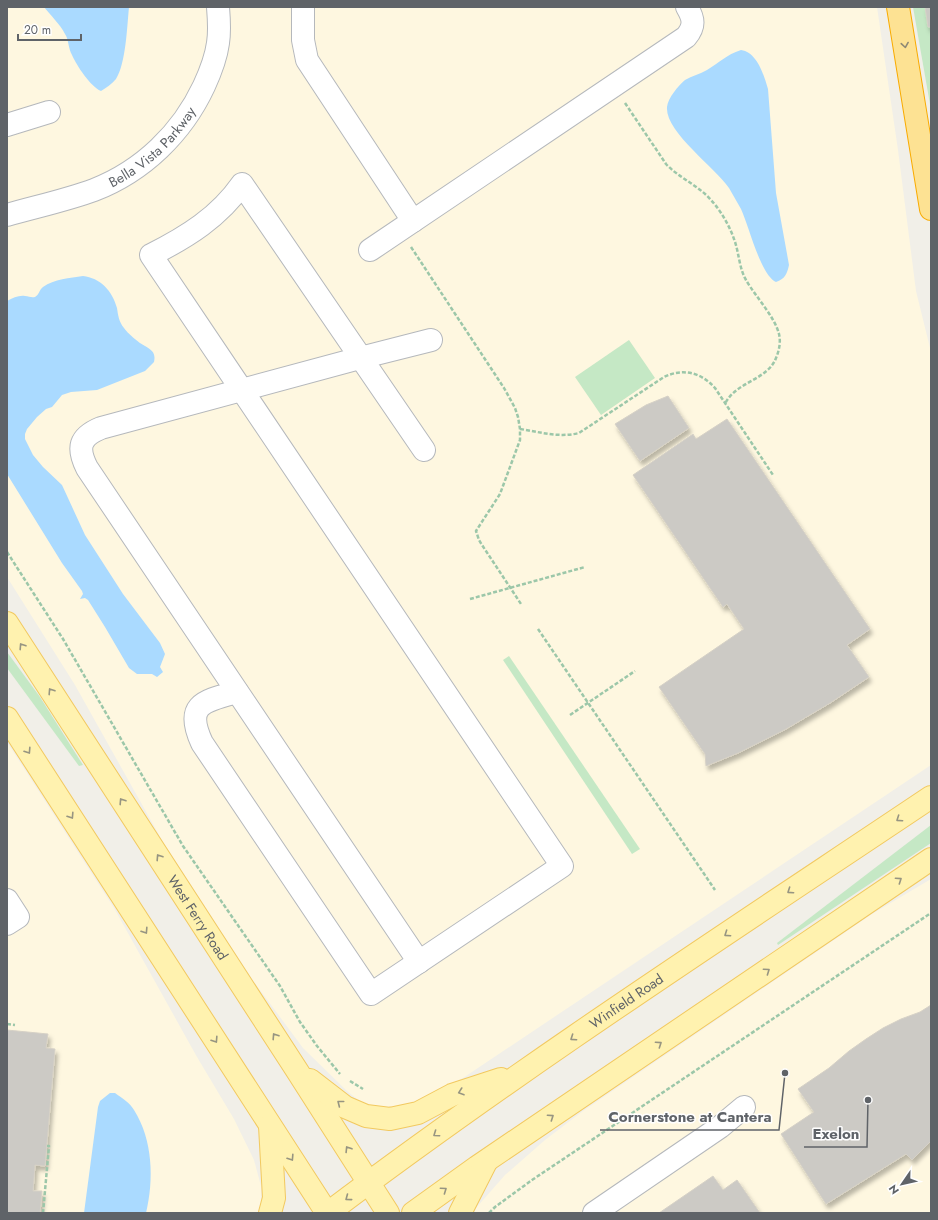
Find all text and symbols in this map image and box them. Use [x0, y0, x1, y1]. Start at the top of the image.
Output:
scale bar [18, 16, 81, 42]
text: 20 m [24, 21, 51, 39]
one-way arrow [900, 42, 908, 49]
street label: Bella Vista Parkway [105, 102, 201, 192]
one-way arrow [20, 644, 27, 651]
one-way arrow [49, 689, 56, 696]
one-way arrow [23, 746, 30, 753]
one-way arrow [120, 798, 127, 805]
one-way arrow [66, 812, 73, 819]
one-way arrow [896, 814, 903, 821]
one-way arrow [156, 854, 163, 861]
street label: West Ferry Road [163, 871, 233, 964]
one-way arrow [895, 878, 902, 885]
one-way arrow [788, 886, 795, 893]
one-way arrow [140, 927, 148, 934]
one-way arrow [724, 929, 731, 936]
one-way arrow [763, 968, 770, 976]
street label: Winfield Road [585, 969, 667, 1033]
one-way arrow [272, 1033, 280, 1040]
one-way arrow [570, 1033, 577, 1040]
one-way arrow [211, 1036, 218, 1043]
one-way arrow [655, 1041, 662, 1049]
one-way arrow [458, 1088, 465, 1096]
one-way arrow [337, 1101, 344, 1108]
callout: Cornerstone at Cantera [600, 1103, 779, 1130]
text: Cornerstone at Cantera [608, 1106, 772, 1128]
one-way arrow [547, 1114, 554, 1121]
callout: Exelon [804, 1120, 867, 1147]
text: Exelon [813, 1123, 859, 1145]
one-way arrow [433, 1129, 440, 1136]
one-way arrow [345, 1147, 352, 1154]
one-way arrow [287, 1154, 294, 1161]
north arrow [882, 1164, 922, 1204]
text: N [885, 1181, 903, 1198]
one-way arrow [440, 1187, 447, 1195]
one-way arrow [346, 1193, 353, 1200]

